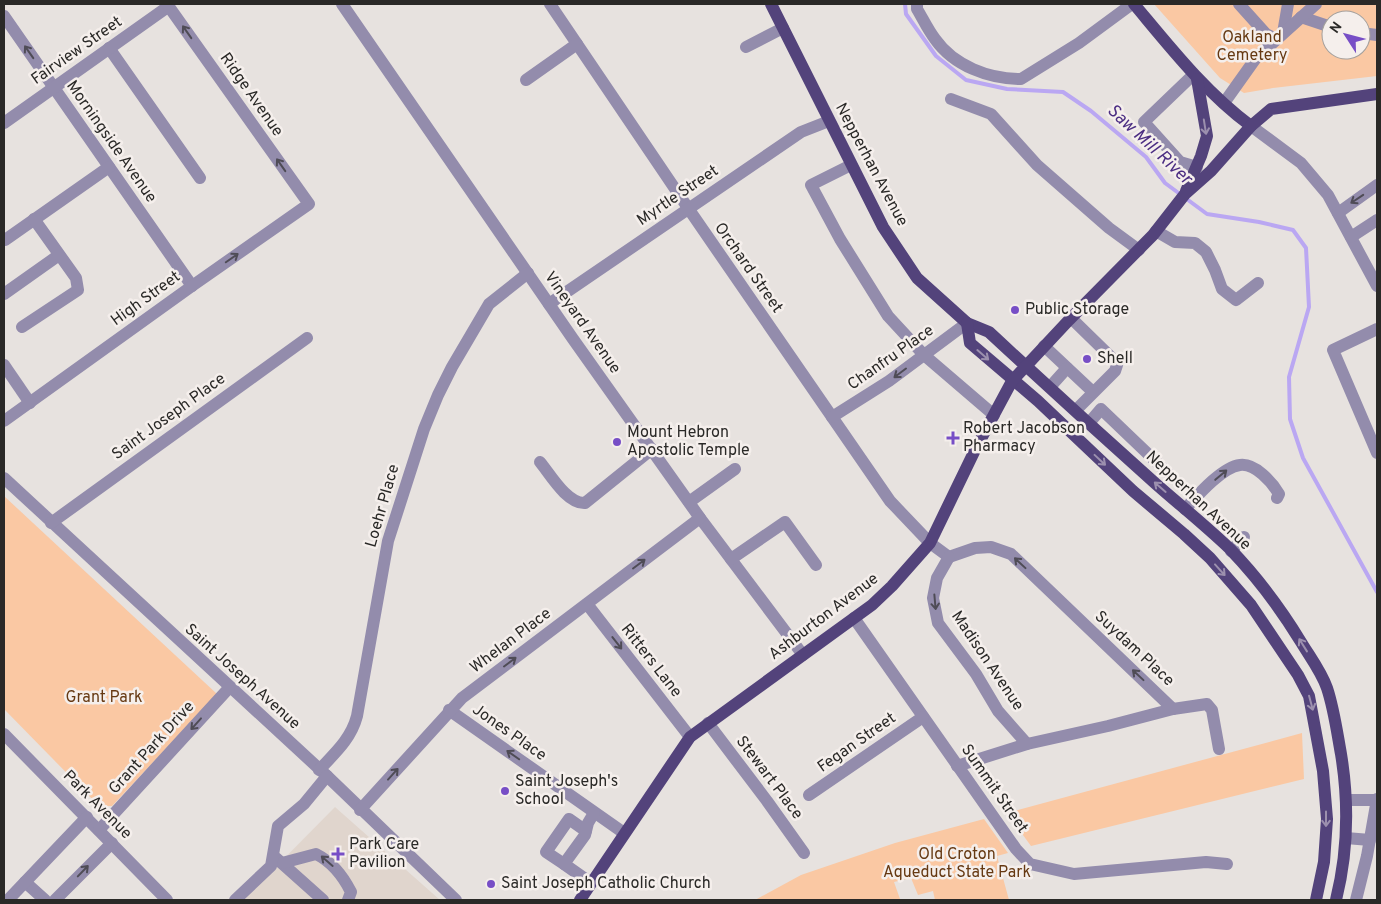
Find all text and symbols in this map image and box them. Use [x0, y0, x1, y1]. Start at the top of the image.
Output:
north arrow [1321, 10, 1371, 60]
street label: Fairview Street [28, 12, 126, 90]
text: N [1327, 19, 1347, 37]
one-way arrow [182, 25, 192, 39]
park label: Oakland Cemetery [1217, 28, 1287, 66]
one-way arrow [24, 45, 34, 59]
street label: Ridge Avenue [215, 49, 287, 141]
street label: Morningside Avenue [61, 77, 161, 207]
street label: Nepperhan Avenue [830, 100, 912, 230]
water label: Saw Mill River [1102, 100, 1198, 192]
one-way arrow [1201, 118, 1211, 134]
one-way arrow [276, 158, 286, 172]
street label: Myrtle Street [633, 161, 723, 231]
one-way arrow [1351, 194, 1365, 204]
street label: Orchard Street [709, 219, 787, 317]
one-way arrow [224, 253, 238, 263]
street label: High Street [107, 267, 185, 331]
street label: Vineyard Avenue [539, 268, 625, 378]
place label: Public Storage [1025, 300, 1129, 320]
marker: Public Storage [1009, 304, 1021, 316]
street label: Chanfru Place [844, 321, 938, 395]
one-way arrow [976, 349, 989, 360]
place label: Shell [1097, 349, 1133, 369]
marker: Shell [1081, 353, 1093, 365]
one-way arrow [893, 368, 907, 378]
street label: Saint Joseph Place [108, 369, 230, 465]
place label: Robert Jacobson Pharmacy [963, 419, 1085, 457]
place label: Mount Hebron Apostolic Temple [627, 423, 750, 461]
marker: Robert Jacobson Pharmacy [947, 432, 959, 444]
marker: Mount Hebron Apostolic Temple [611, 436, 623, 448]
street label: Nepperhan Avenue [1141, 447, 1255, 555]
one-way arrow [1094, 454, 1107, 466]
street label: Loehr Place [362, 462, 404, 550]
one-way arrow [1214, 470, 1227, 481]
one-way arrow [1153, 481, 1166, 493]
one-way arrow [1014, 557, 1026, 569]
one-way arrow [633, 559, 646, 570]
one-way arrow [1214, 563, 1226, 576]
street label: Ashburton Avenue [765, 569, 883, 665]
one-way arrow [930, 593, 940, 609]
street label: Whelan Place [466, 604, 556, 678]
street label: Madison Avenue [946, 607, 1028, 715]
street label: Suydam Place [1090, 607, 1178, 691]
street label: Saint Joseph Avenue [180, 620, 304, 734]
street label: Ritters Lane [616, 620, 686, 702]
one-way arrow [611, 636, 622, 649]
one-way arrow [1298, 639, 1308, 653]
one-way arrow [503, 657, 517, 667]
one-way arrow [1132, 669, 1144, 681]
park label: Grant Park [65, 688, 143, 708]
one-way arrow [1306, 695, 1316, 711]
street label: Grant Park Drive [105, 697, 199, 799]
street label: Jones Place [468, 700, 550, 766]
street label: Fegan Street [814, 709, 900, 777]
one-way arrow [190, 717, 202, 730]
street label: Stewart Place [731, 732, 807, 824]
street label: Summit Street [956, 741, 1032, 837]
one-way arrow [506, 750, 520, 760]
street label: Park Avenue [58, 766, 136, 844]
one-way arrow [387, 767, 399, 780]
place label: Saint Joseph's School [515, 772, 618, 810]
marker: Saint Joseph's School [499, 785, 511, 797]
one-way arrow [1321, 811, 1331, 827]
place label: Park Care Pavilion [349, 835, 419, 873]
park label: Old Croton Aqueduct State Park [883, 845, 1031, 883]
marker: Park Care Pavilion [331, 847, 345, 861]
one-way arrow [320, 856, 333, 867]
one-way arrow [77, 865, 89, 878]
place label: Saint Joseph Catholic Church [501, 874, 711, 894]
marker: Saint Joseph Catholic Church [485, 878, 497, 890]

